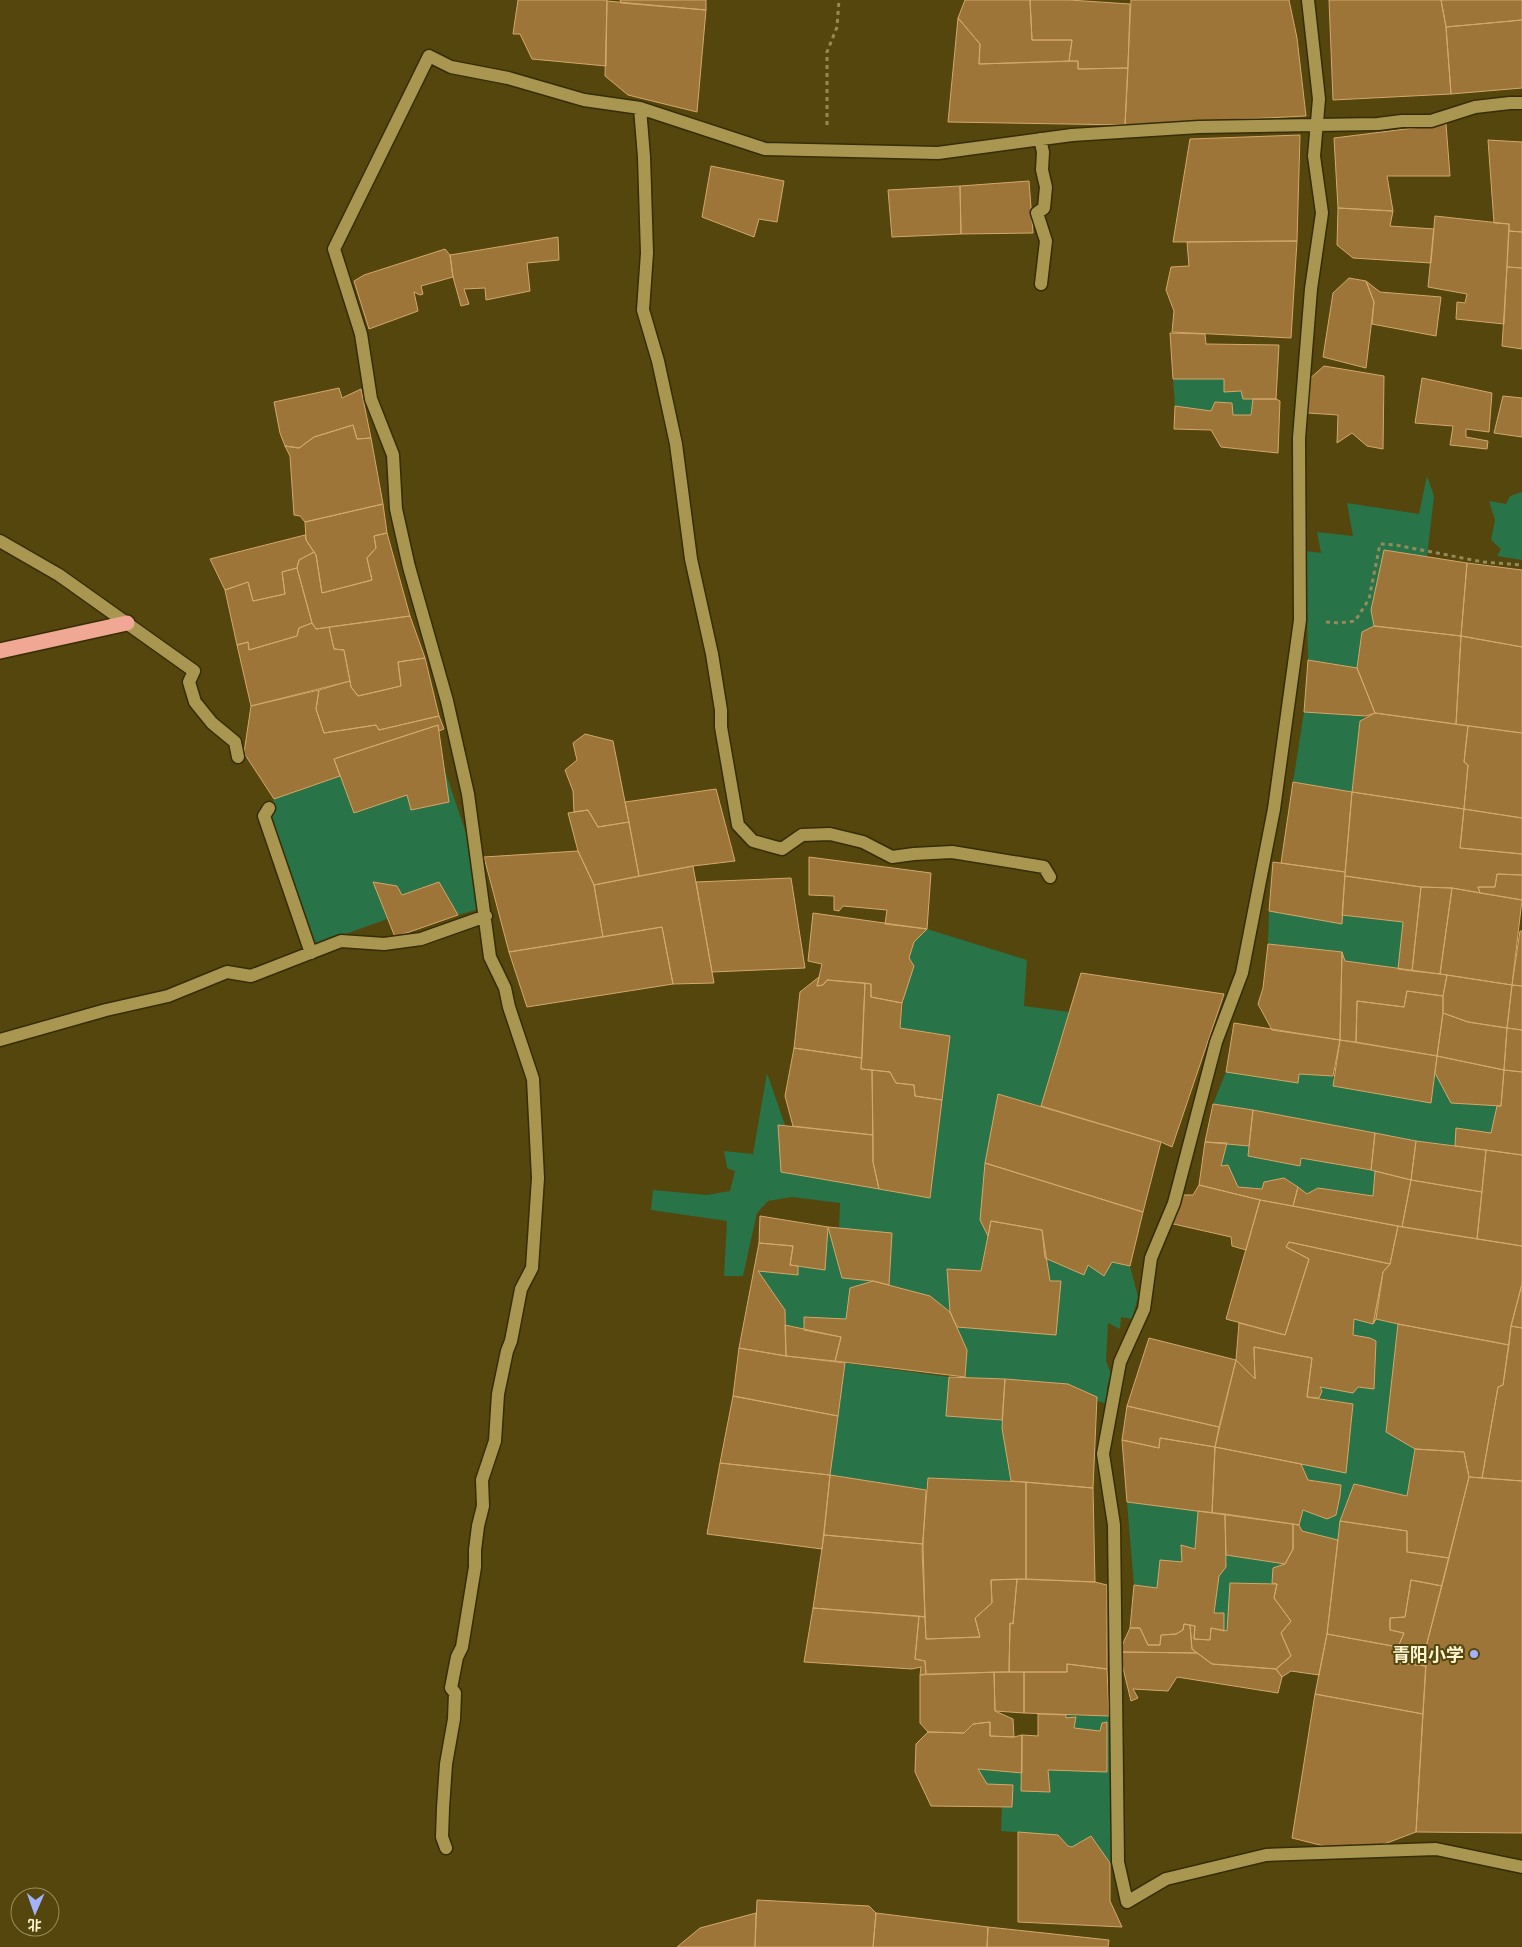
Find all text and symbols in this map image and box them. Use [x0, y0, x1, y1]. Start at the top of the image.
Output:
place label: 青阳小学 [1392, 1643, 1464, 1666]
marker: 青阳小学 [1468, 1648, 1480, 1660]
north arrow [10, 1887, 60, 1937]
text: 北 [27, 1916, 42, 1934]

